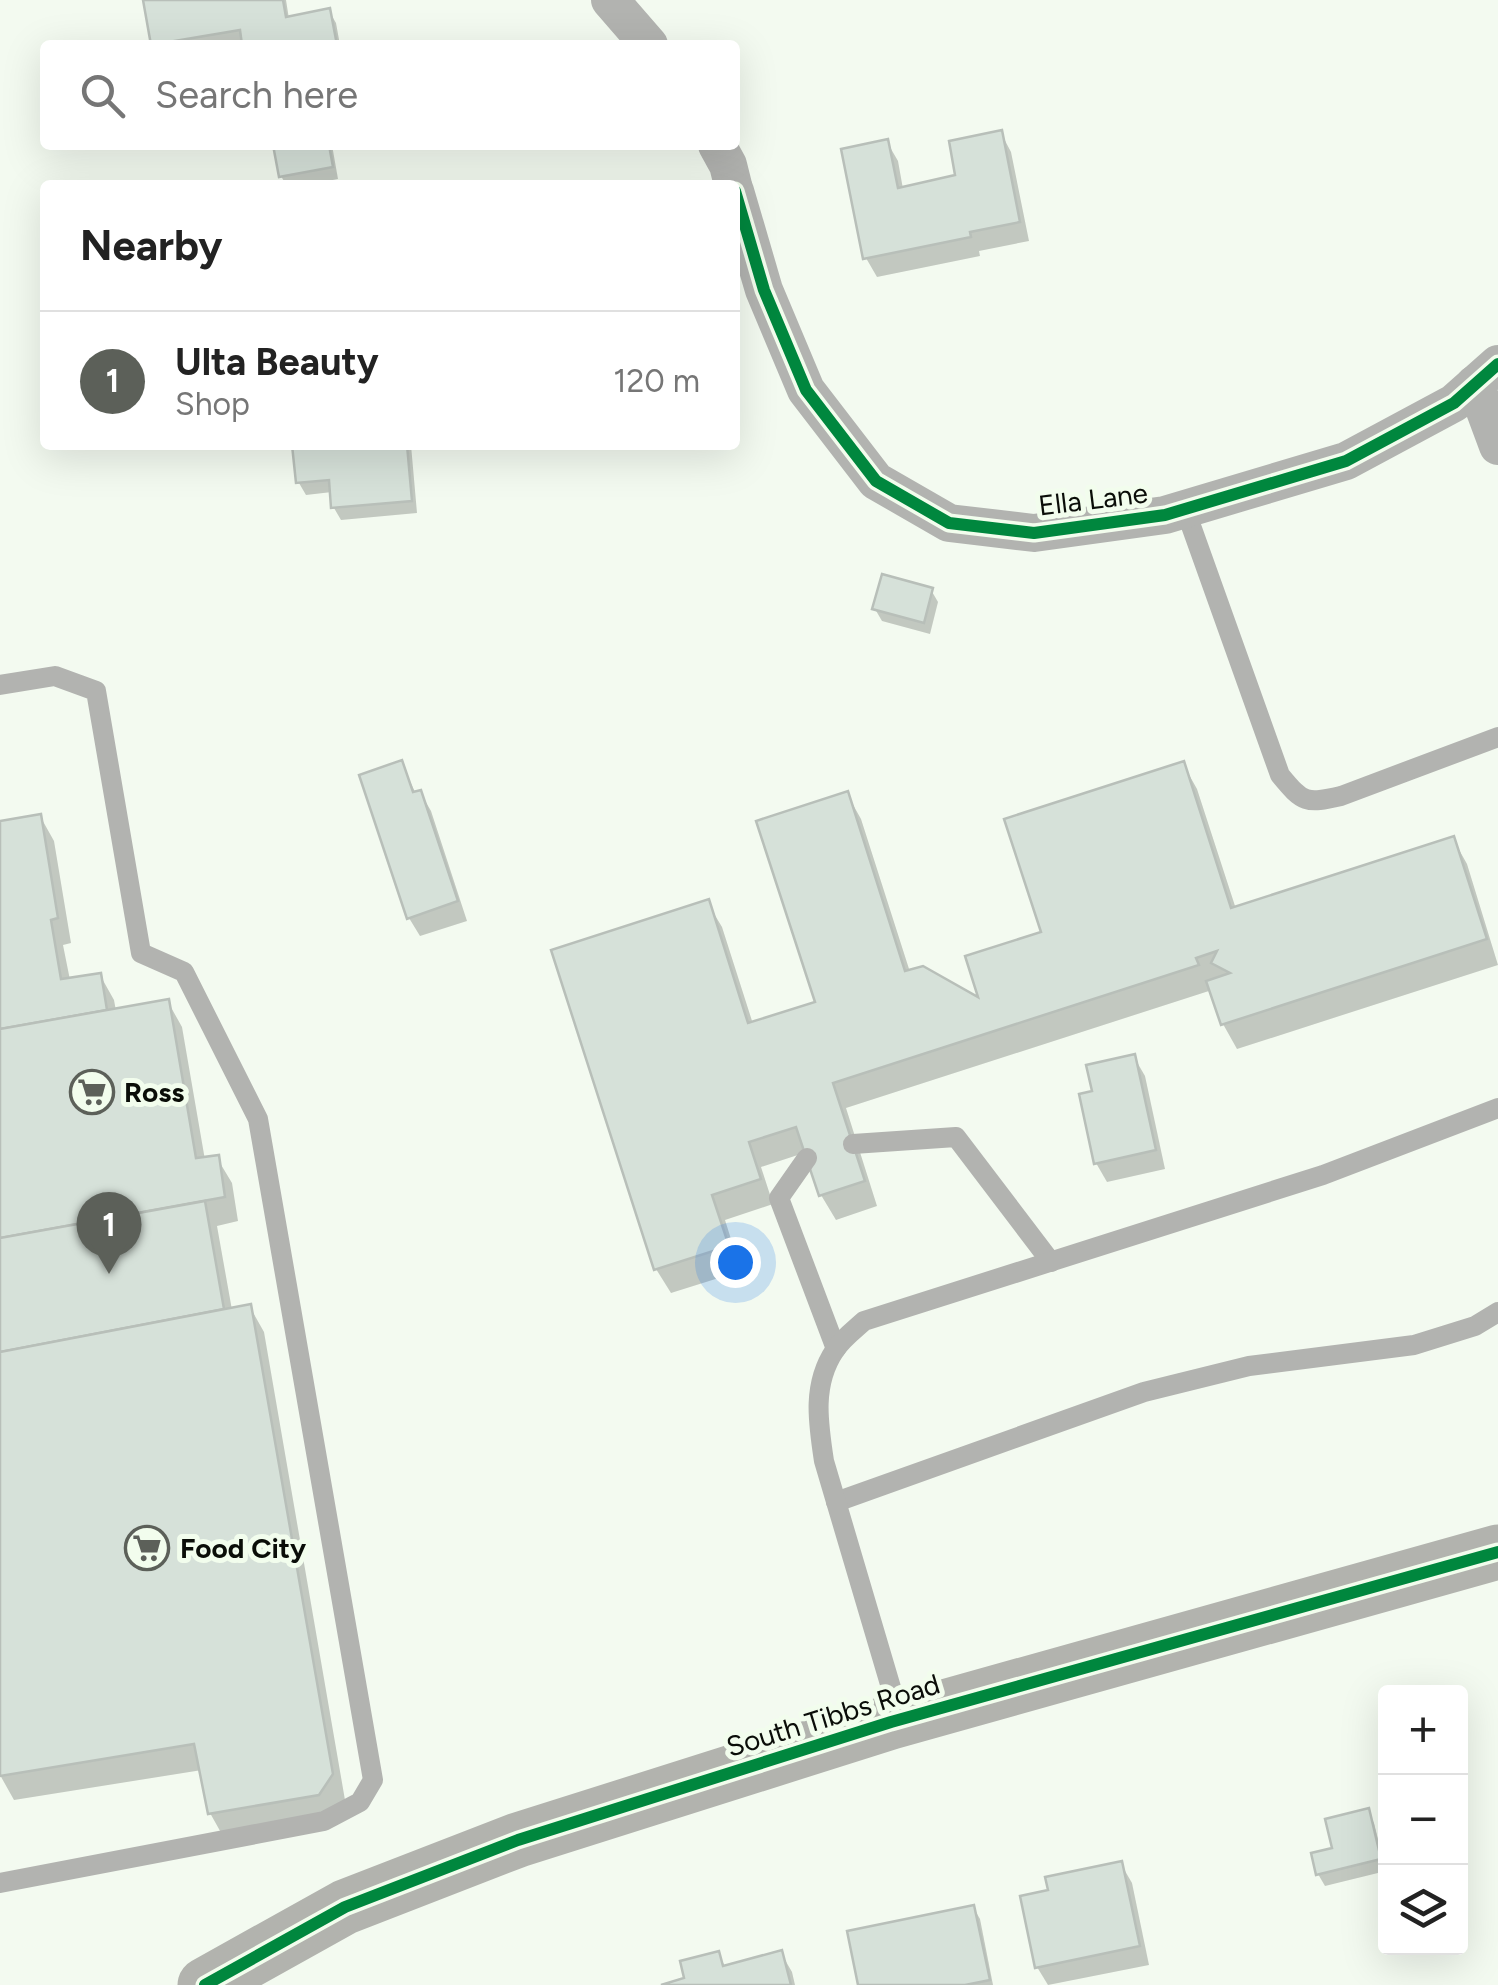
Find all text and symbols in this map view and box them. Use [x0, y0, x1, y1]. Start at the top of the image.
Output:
search box [40, 40, 740, 150]
icon: search [75, 68, 130, 123]
text: Search here [155, 72, 358, 118]
text: Nearby [80, 220, 222, 271]
text: Ulta Beauty [175, 339, 379, 385]
text: 1 [106, 362, 119, 400]
text: 120 m [613, 362, 700, 400]
text: Shop [175, 385, 250, 423]
street label: Ella Lane [1036, 475, 1150, 523]
supermarket icon: Ross [69, 1069, 115, 1115]
place label: Ross [124, 1075, 184, 1109]
pin: 1 [76, 1192, 142, 1274]
your location [710, 1237, 761, 1288]
supermarket icon: Food City [124, 1525, 170, 1571]
place label: Food City [180, 1531, 307, 1565]
street label: South Tibbs Road [722, 1666, 944, 1764]
map controls [1378, 1685, 1468, 1955]
button: + [1378, 1685, 1468, 1775]
button: − [1378, 1775, 1468, 1865]
button: layers [1378, 1865, 1468, 1955]

